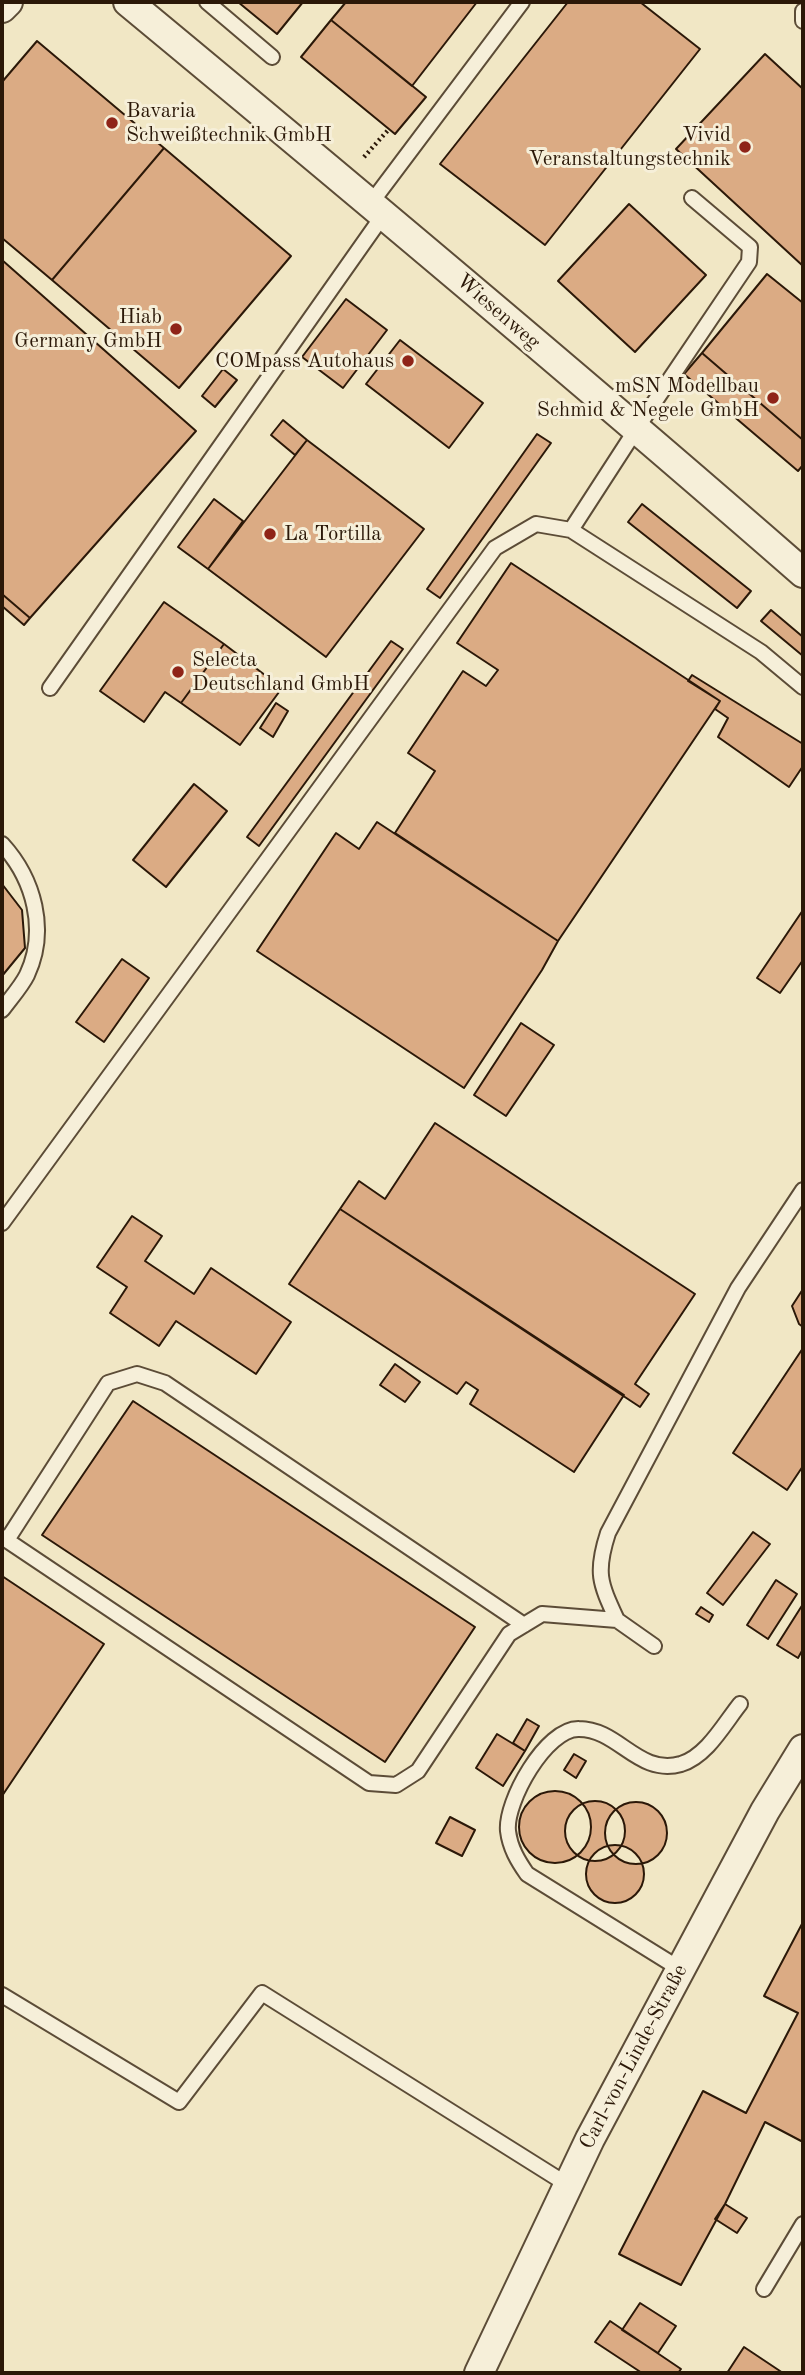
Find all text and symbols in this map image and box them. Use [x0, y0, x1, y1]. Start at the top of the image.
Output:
place label: Bavaria Schweißtechnik GmbH [126, 98, 332, 148]
marker: Bavaria Schweißtechnik GmbH [104, 115, 120, 131]
place label: Vivid Veranstaltungstechnik [528, 122, 731, 172]
marker: Vivid Veranstaltungstechnik [737, 139, 753, 155]
street label: Wiesenweg [451, 269, 545, 355]
place label: Hiab Germany GmbH [14, 304, 162, 354]
marker: Hiab Germany GmbH [168, 321, 184, 337]
place label: COMpass Autohaus [215, 348, 394, 374]
marker: COMpass Autohaus [400, 353, 416, 369]
place label: mSN Modellbau Schmid & Negele GmbH [537, 373, 759, 423]
marker: mSN Modellbau Schmid & Negele GmbH [765, 390, 781, 406]
place label: La Tortilla [284, 521, 382, 547]
marker: La Tortilla [262, 526, 278, 542]
place label: Selecta Deutschland GmbH [192, 647, 370, 697]
marker: Selecta Deutschland GmbH [170, 664, 186, 680]
street label: Carl-von-Linde-Straße [575, 1960, 693, 2154]

